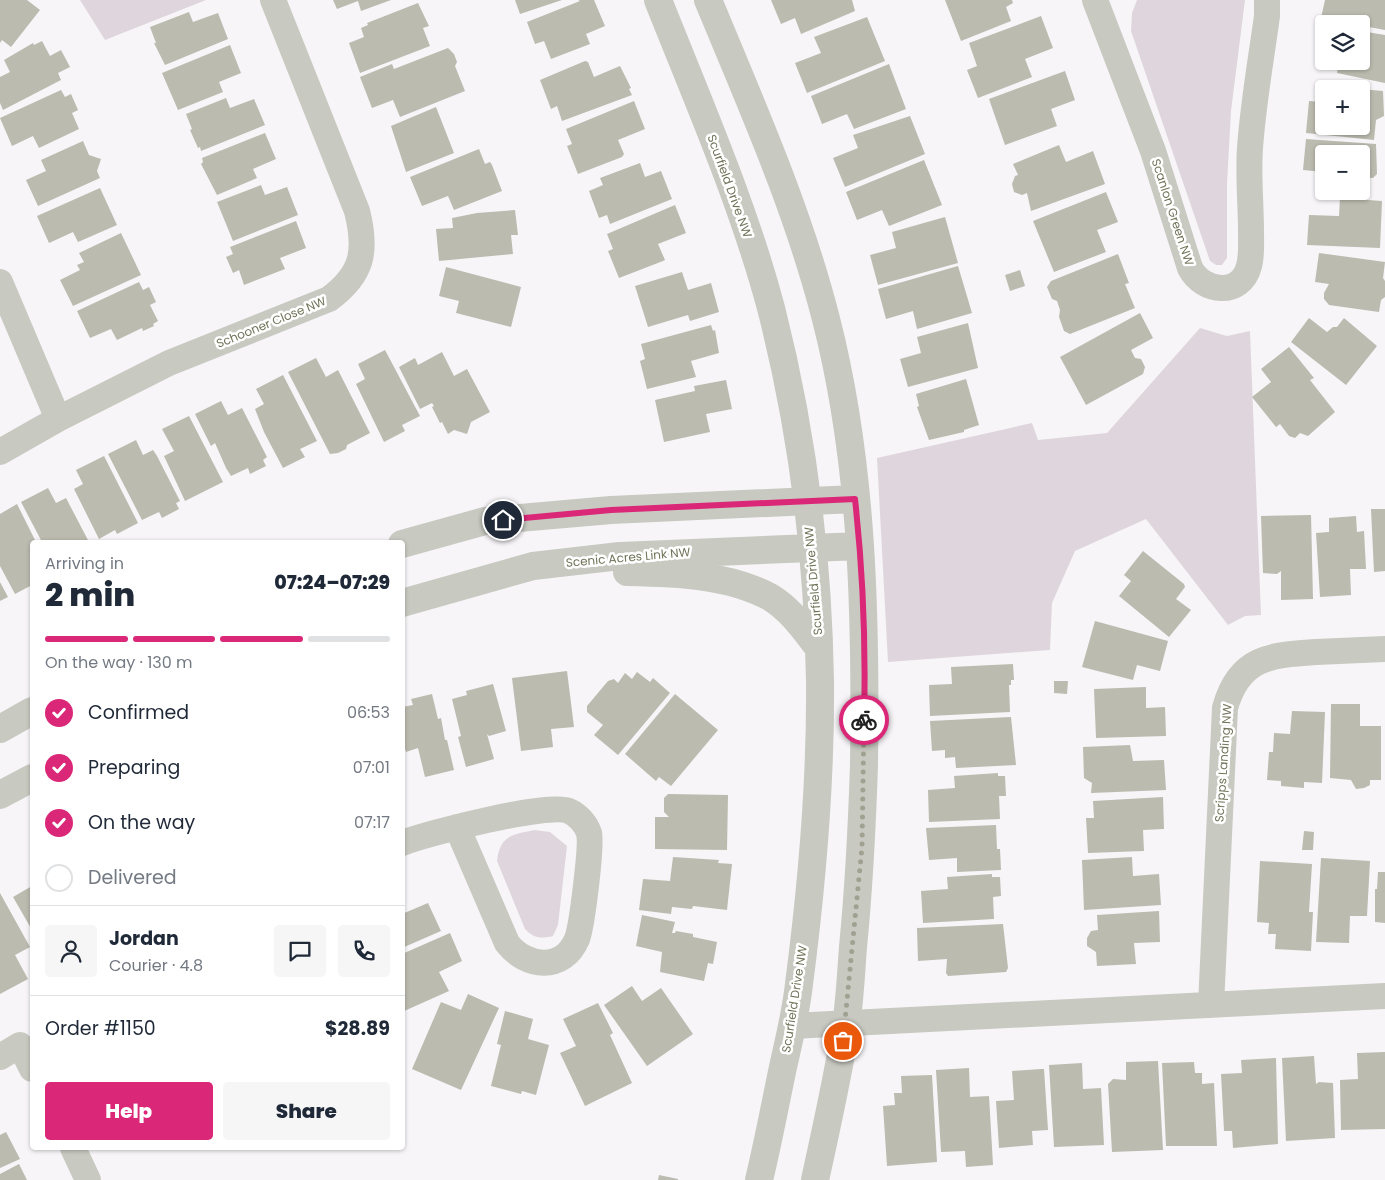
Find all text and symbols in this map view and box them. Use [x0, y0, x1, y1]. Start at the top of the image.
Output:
map controls [1315, 15, 1370, 200]
button: layers [1315, 15, 1370, 70]
button: + [1315, 80, 1370, 135]
street label: Scurfield Drive NW [703, 132, 757, 240]
button: − [1315, 145, 1370, 200]
street label: Scanlon Green NW [1148, 156, 1198, 268]
street label: Schooner Close NW [214, 292, 329, 352]
pin [482, 499, 524, 541]
icon: home [489, 506, 517, 534]
street label: Scurfield Drive NW [800, 526, 826, 636]
street label: Scenic Acres Link NW [565, 543, 691, 571]
text: Arriving in [45, 552, 124, 575]
text: 07:24–07:29 [274, 569, 390, 596]
text: 2 min [45, 572, 135, 617]
text: On the way · 130 m [45, 651, 193, 674]
courier [839, 695, 889, 745]
icon: check [45, 699, 73, 727]
text: Confirmed [88, 699, 189, 726]
text: 06:53 [347, 701, 390, 724]
street label: Scripps Landing NW [1210, 703, 1236, 823]
icon: bike [850, 706, 878, 734]
icon: check [45, 754, 73, 782]
text: Preparing [88, 754, 180, 781]
text: 07:01 [353, 756, 390, 779]
icon: check [45, 809, 73, 837]
text: On the way [88, 809, 195, 836]
text: 07:17 [354, 811, 390, 834]
text: Delivered [88, 864, 177, 891]
button: person [45, 925, 97, 977]
text: Jordan [109, 925, 179, 952]
button: chat [274, 925, 326, 977]
button: phone [338, 925, 390, 977]
street label: Scurfield Drive NW [777, 944, 811, 1054]
text: Courier · 4.8 [109, 954, 203, 977]
text: Order #1150 [45, 1015, 156, 1042]
text: $28.89 [325, 1015, 390, 1042]
pin [822, 1020, 864, 1062]
icon: bag [829, 1027, 857, 1055]
button: Help [45, 1082, 213, 1140]
button: Share [223, 1082, 390, 1140]

